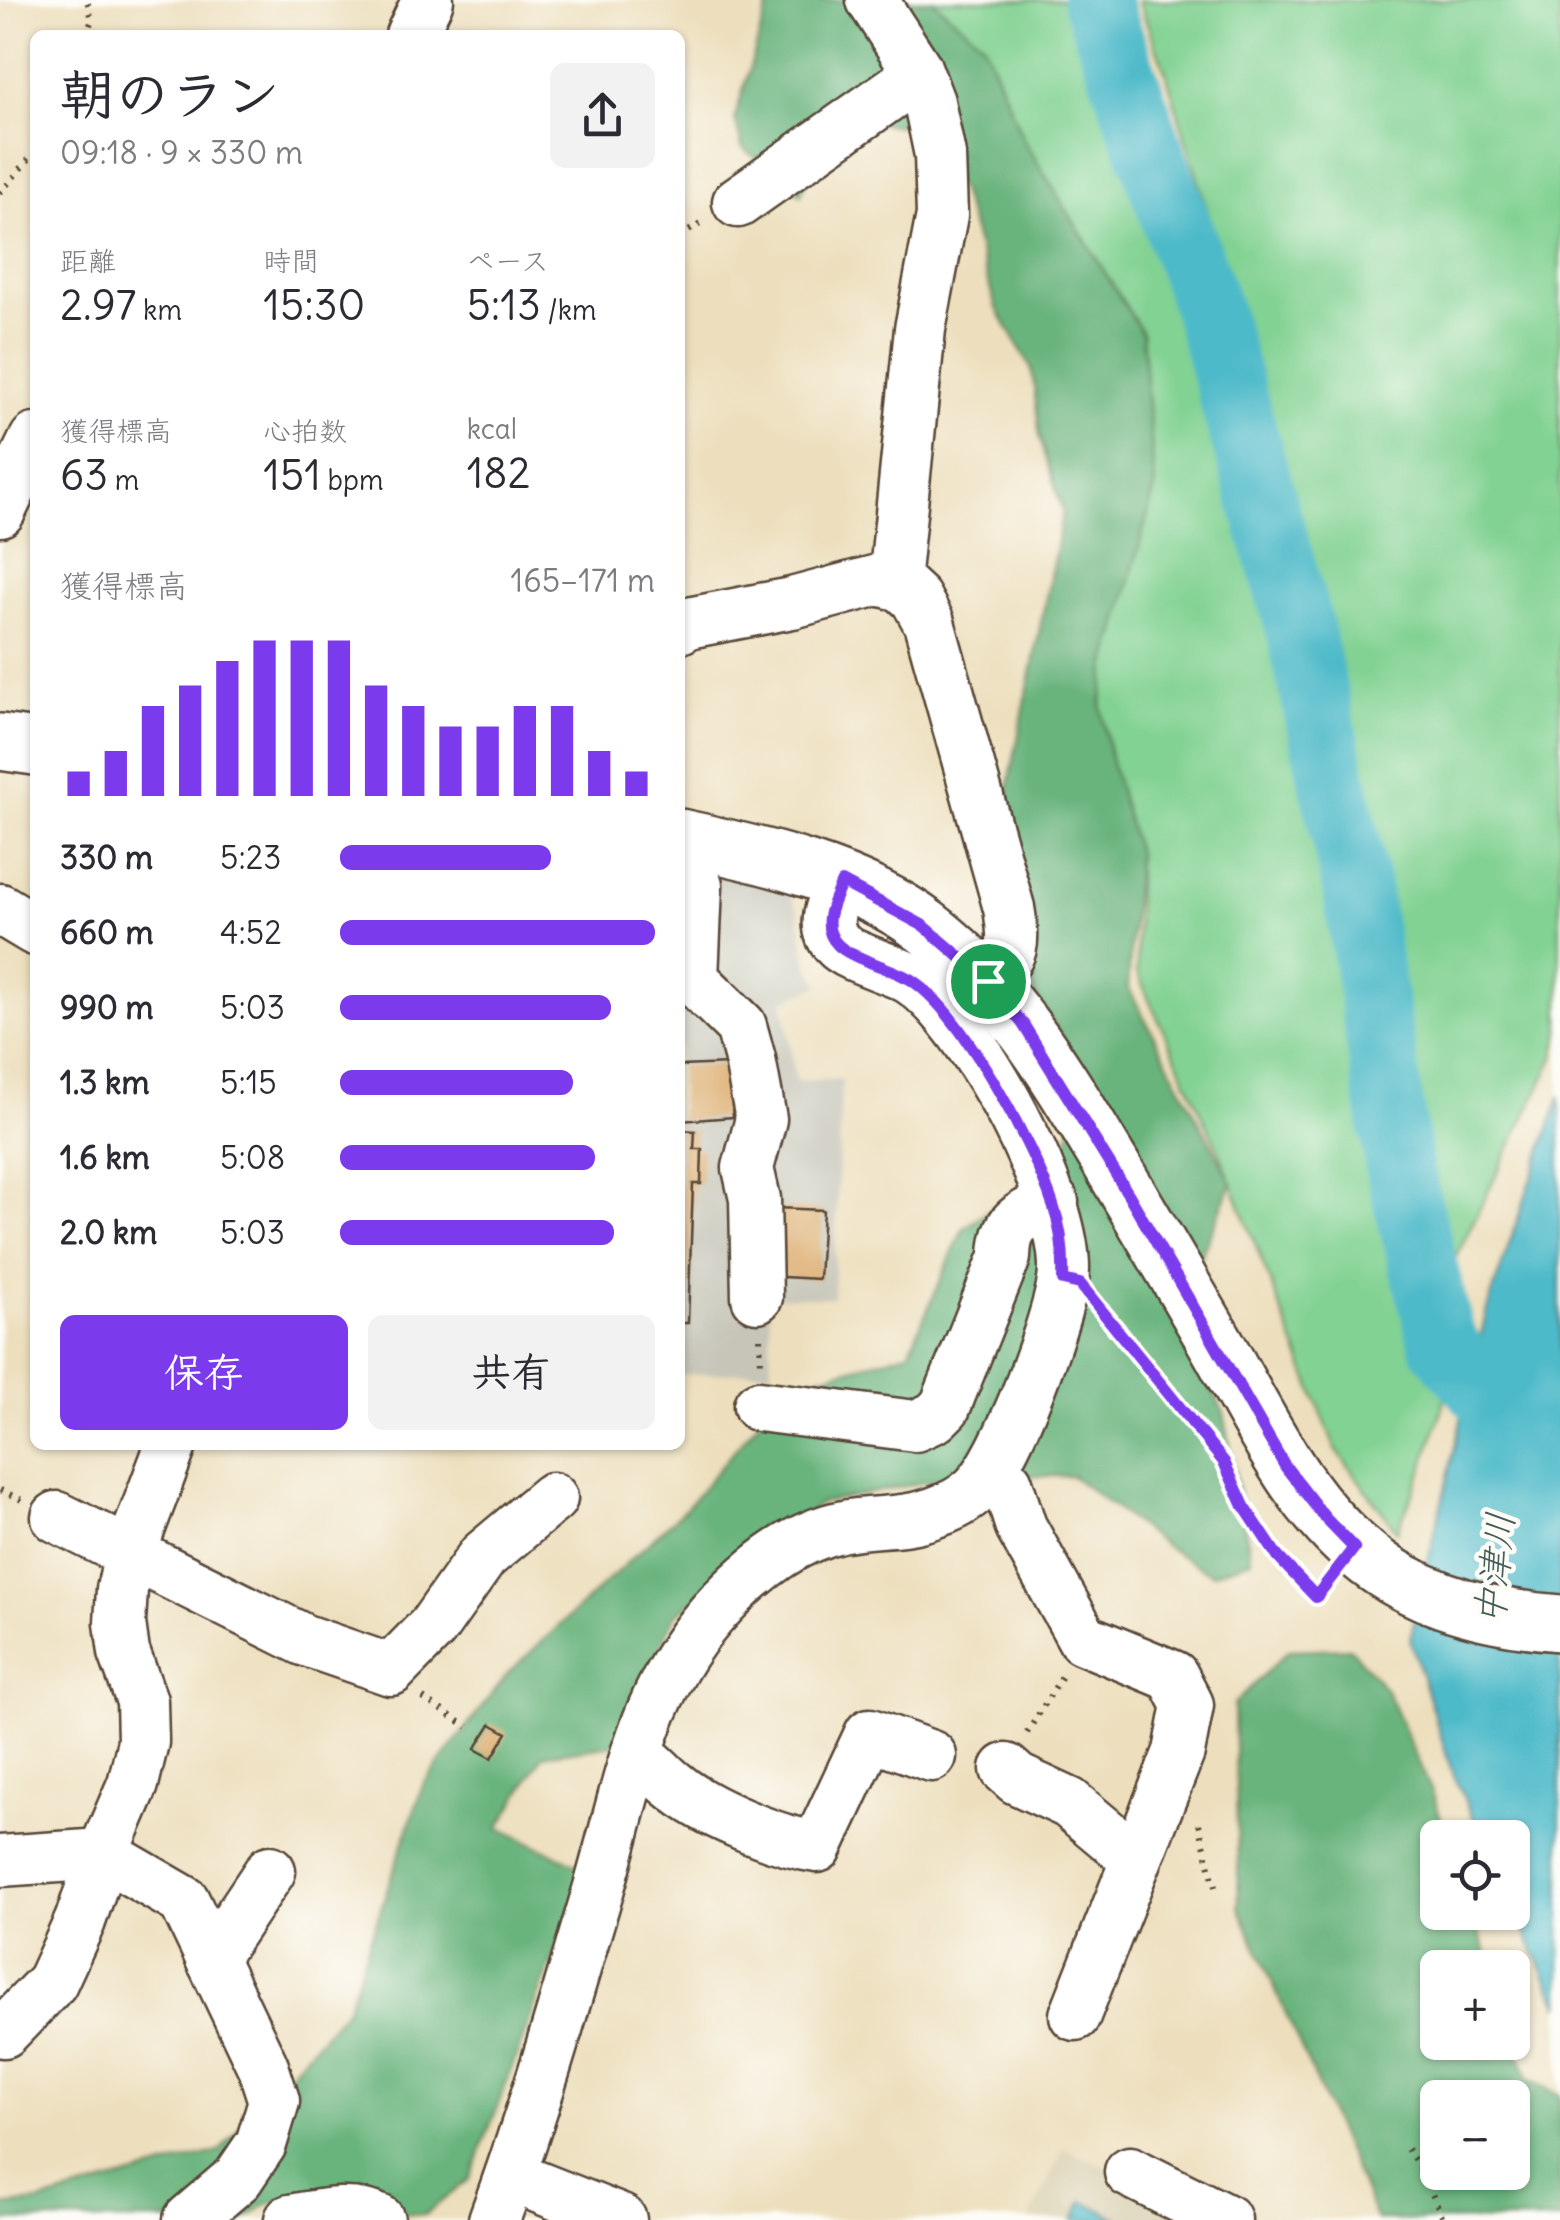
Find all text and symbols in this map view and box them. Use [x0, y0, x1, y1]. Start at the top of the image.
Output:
text: 朝のラン [60, 60, 280, 129]
button: share [550, 63, 655, 168]
text: 09:18 · 9 × 330 m [60, 132, 303, 173]
text: 距離 [60, 243, 116, 279]
text: 時間 [263, 243, 319, 279]
text: ペース [467, 243, 549, 279]
text: 2.97 [60, 279, 136, 331]
text: 15:30 [263, 279, 365, 331]
text: 5:13 [467, 279, 541, 331]
text: km [136, 292, 182, 328]
text: /km [541, 292, 597, 328]
text: kcal [467, 411, 517, 447]
text: 獲得標高 [60, 413, 172, 449]
text: 心拍数 [263, 413, 347, 449]
text: 182 [467, 447, 531, 499]
text: 63 [60, 449, 108, 501]
text: 151 [263, 449, 321, 501]
text: m [108, 462, 139, 498]
text: bpm [321, 462, 383, 498]
text: 165–171 m [510, 560, 655, 601]
text: 獲得標高 [60, 565, 188, 606]
text: 330 m [60, 837, 153, 878]
text: 5:23 [220, 837, 281, 878]
text: 660 m [60, 912, 154, 953]
text: 4:52 [220, 912, 282, 953]
pin [946, 939, 1031, 1024]
icon: arrive [961, 954, 1016, 1009]
text: 990 m [60, 987, 154, 1028]
text: 5:03 [220, 987, 285, 1028]
text: 1.3 km [60, 1062, 150, 1103]
text: 5:15 [220, 1062, 277, 1103]
text: 1.6 km [60, 1137, 150, 1178]
text: 5:08 [220, 1137, 285, 1178]
text: 2.0 km [60, 1212, 157, 1253]
text: 5:03 [220, 1212, 285, 1253]
button: 保存 [60, 1315, 348, 1430]
button: 共有 [368, 1315, 655, 1430]
water label: 中津川 [1465, 1510, 1524, 1628]
map controls [1420, 1820, 1530, 2190]
button: locate [1420, 1820, 1530, 1930]
button: + [1420, 1950, 1530, 2060]
button: − [1420, 2080, 1530, 2190]

